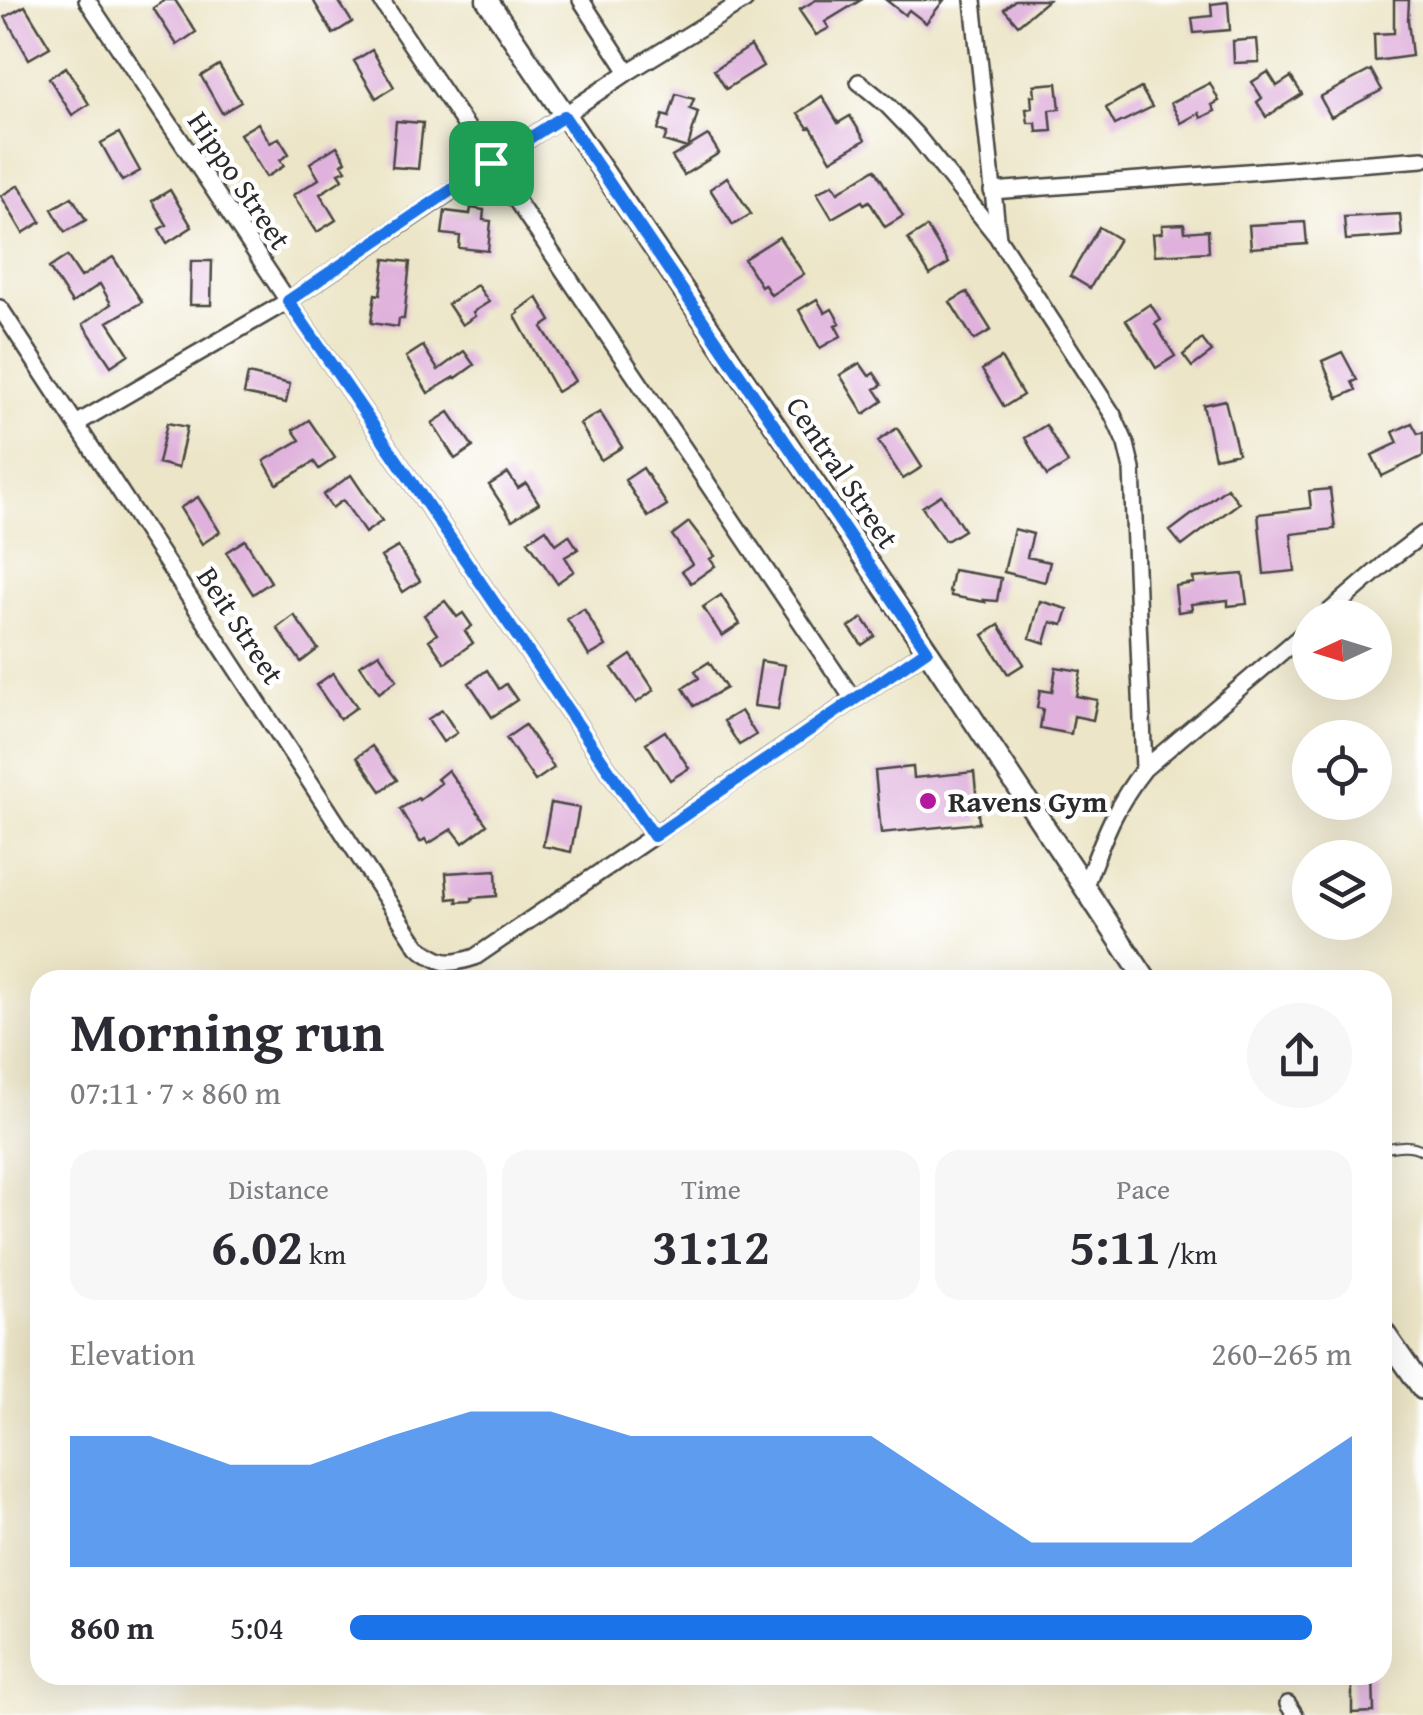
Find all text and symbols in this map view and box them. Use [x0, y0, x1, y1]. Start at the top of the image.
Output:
street label: Hippo Street [177, 102, 303, 258]
pin [449, 121, 534, 206]
icon: arrive [464, 136, 519, 191]
street label: Central Street [776, 387, 910, 557]
street label: Beit Street [186, 557, 296, 693]
north arrow [1292, 600, 1392, 700]
map controls [1292, 600, 1392, 940]
button: locate [1292, 720, 1392, 820]
place label: Ravens Gym [948, 779, 1108, 823]
marker: Ravens Gym [917, 790, 939, 812]
button: layers [1292, 840, 1392, 940]
text: Morning run [70, 991, 384, 1071]
button: share [1247, 1003, 1352, 1108]
text: 07:11 · 7 × 860 m [70, 1069, 281, 1116]
text: Distance [228, 1168, 329, 1209]
text: Time [681, 1168, 741, 1209]
text: Pace [1116, 1168, 1170, 1209]
text: 6.02 [211, 1209, 303, 1282]
text: 31:12 [652, 1209, 770, 1282]
text: 5:11 [1069, 1209, 1161, 1282]
text: km [303, 1233, 346, 1274]
text: /km [1161, 1233, 1217, 1274]
text: Elevation [70, 1330, 195, 1377]
text: 260–265 m [1211, 1330, 1352, 1377]
text: 860 m [70, 1604, 154, 1651]
text: 5:04 [230, 1604, 284, 1651]

